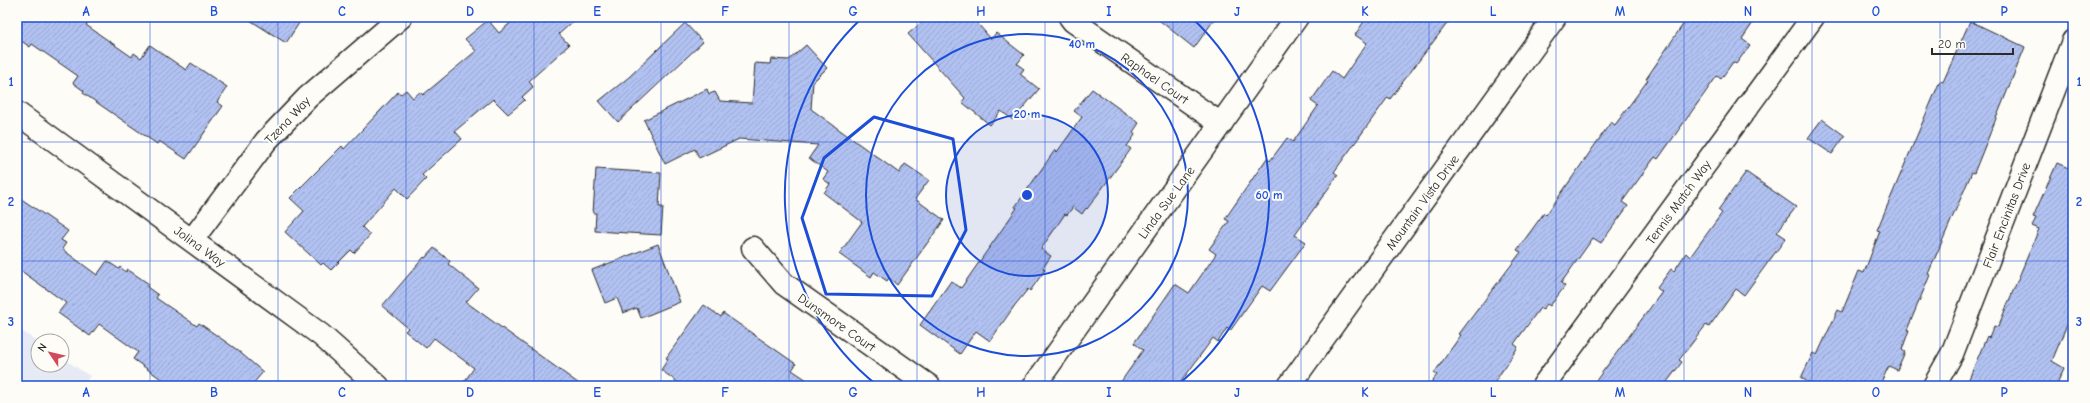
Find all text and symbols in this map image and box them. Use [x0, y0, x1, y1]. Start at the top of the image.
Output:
text: A [82, 4, 90, 19]
text: B [210, 4, 218, 19]
text: C [338, 4, 346, 19]
text: D [466, 4, 474, 19]
text: E [593, 4, 601, 19]
text: F [721, 4, 729, 19]
text: G [848, 4, 858, 19]
text: H [976, 4, 986, 19]
text: I [1106, 4, 1112, 19]
text: J [1234, 4, 1240, 19]
text: K [1361, 4, 1369, 19]
text: L [1490, 4, 1497, 19]
text: M [1615, 4, 1626, 19]
text: N [1744, 4, 1752, 19]
text: O [1872, 4, 1880, 19]
text: P [2000, 4, 2008, 19]
scale bar [1932, 30, 2013, 56]
text: 40 m [1069, 37, 1095, 51]
text: 20 m [1938, 37, 1966, 51]
street label: Raphael Court [1118, 50, 1192, 108]
text: 1 [8, 74, 14, 89]
text: 1 [2076, 74, 2082, 89]
street label: Tzena Way [261, 93, 313, 147]
text: 20 m [1014, 107, 1040, 121]
street label: Mountain Vista Drive [1383, 151, 1462, 253]
street label: Tennis Match Way [1643, 157, 1714, 247]
street label: Flair Encinitas Drive [1979, 160, 2034, 270]
street label: Linda Sue Lane [1135, 163, 1198, 241]
centre of rings [1020, 188, 1034, 202]
text: 60 m [1256, 188, 1282, 202]
text: 2 [8, 194, 14, 209]
text: 2 [2076, 194, 2082, 209]
street label: Jolina Way [171, 223, 228, 270]
street label: Dunsmore Court [795, 290, 879, 355]
text: 3 [8, 314, 14, 329]
text: 3 [2076, 314, 2082, 329]
north arrow [30, 333, 70, 373]
text: N [35, 341, 50, 354]
text: A [82, 385, 90, 400]
text: B [210, 385, 218, 400]
text: C [338, 385, 346, 400]
text: D [466, 385, 474, 400]
text: E [593, 385, 601, 400]
text: F [721, 385, 729, 400]
text: G [848, 385, 858, 400]
text: H [976, 385, 986, 400]
text: I [1106, 385, 1112, 400]
text: J [1234, 385, 1240, 400]
text: K [1361, 385, 1369, 400]
text: L [1490, 385, 1497, 400]
text: M [1615, 385, 1626, 400]
text: N [1744, 385, 1752, 400]
text: O [1872, 385, 1880, 400]
text: P [2000, 385, 2008, 400]

